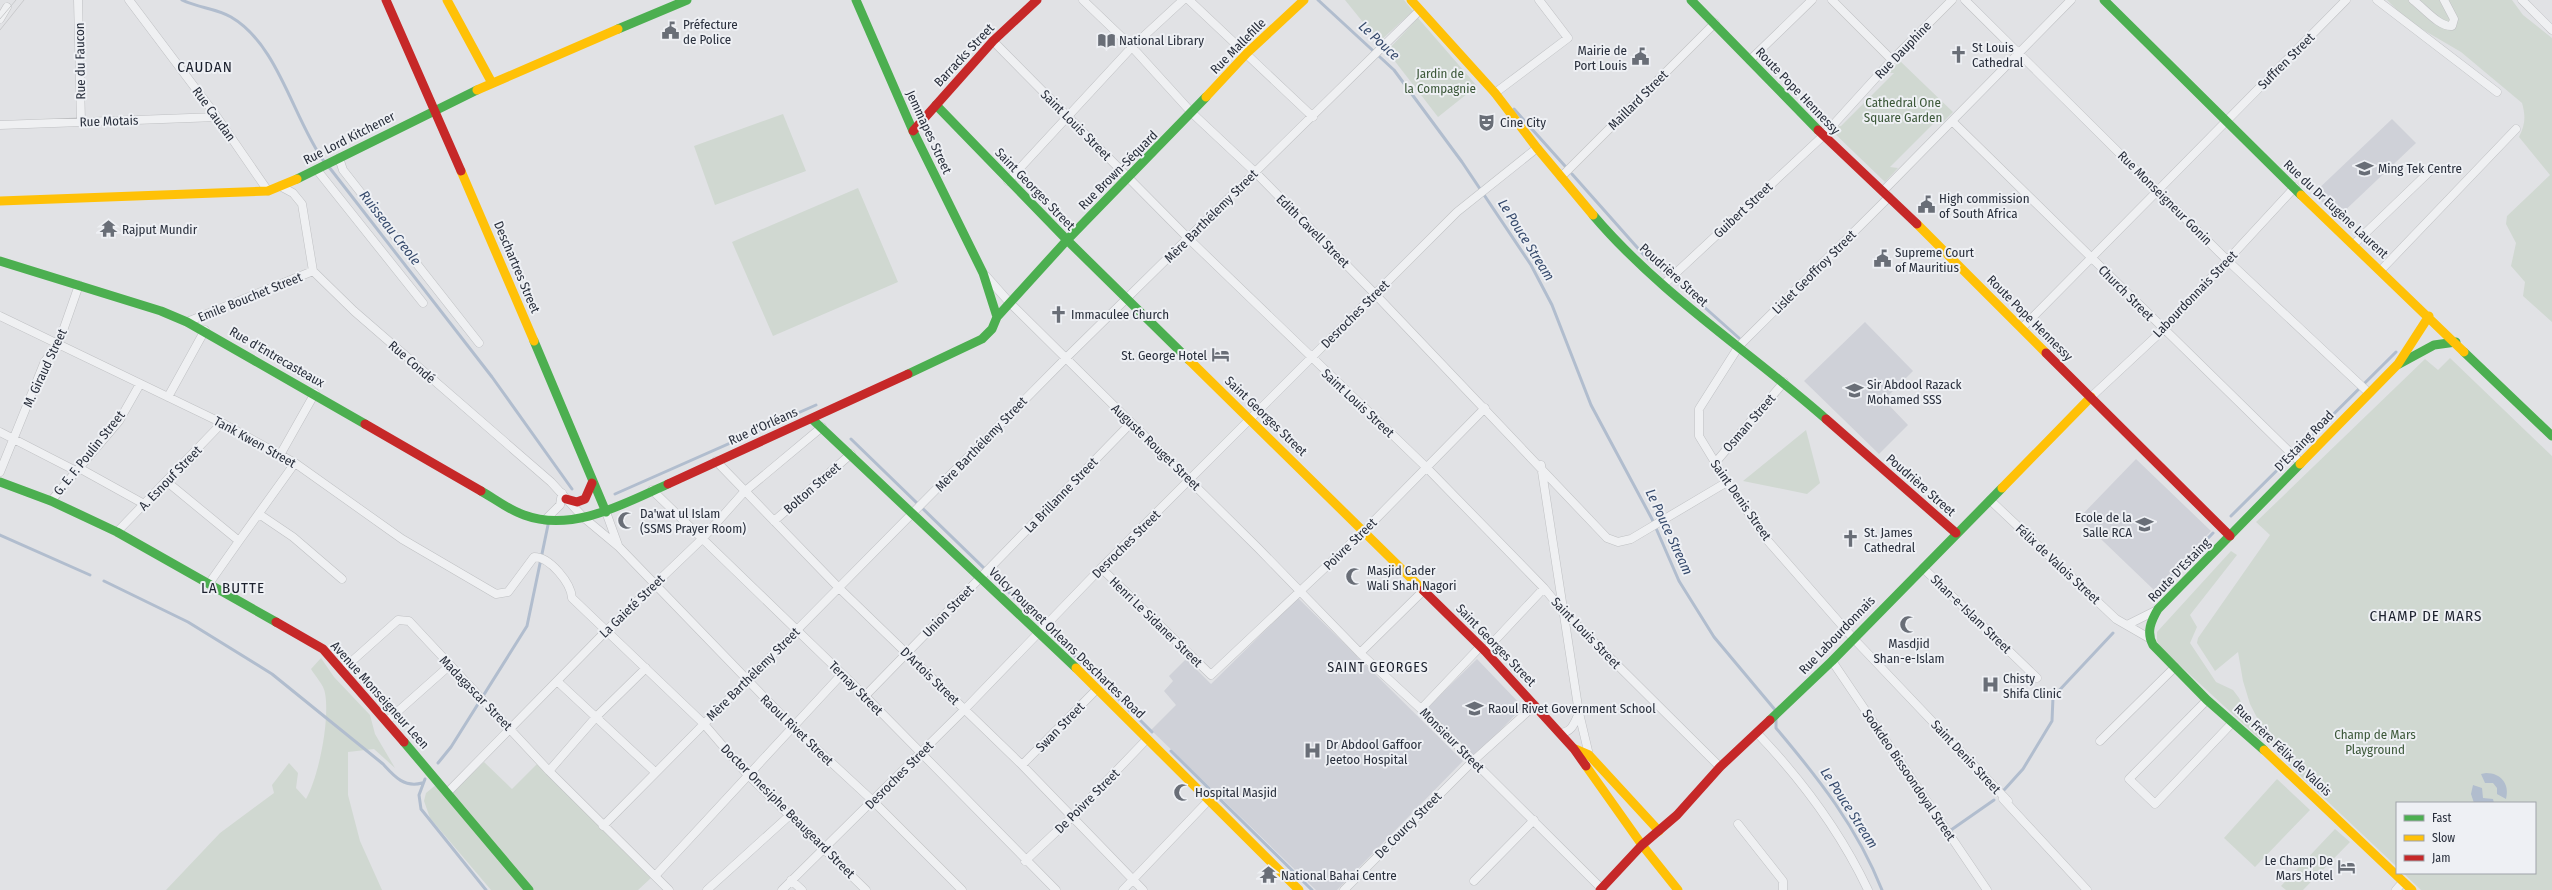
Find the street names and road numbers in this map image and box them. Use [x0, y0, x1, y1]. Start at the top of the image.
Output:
street label: Rue Mallefille [1207, 15, 1269, 77]
street label: Rue Dauphine [1872, 18, 1934, 82]
street label: Barracks Street [931, 20, 997, 90]
street label: Rue du Faucon [72, 22, 88, 100]
street label: Suffren Street [2255, 29, 2318, 92]
street label: Route Pope Hennessy [1753, 45, 1843, 138]
street label: Maillard Street [1605, 67, 1671, 133]
street label: Rue Caudan [189, 84, 239, 144]
street label: Saint Louis Street [1038, 87, 1115, 164]
street label: Jemmapes Street [903, 88, 955, 177]
street label: Rue Lord Kitchener [301, 108, 398, 168]
street label: Rue Motais [79, 112, 139, 130]
street label: Rue Brown-Séquard [1075, 127, 1161, 213]
street label: Saint Georges Street [992, 145, 1078, 234]
street label: Rue Monseigneur Gonin [2115, 148, 2215, 248]
street label: Rue du Dr Eugène Laurent [2281, 157, 2392, 262]
street label: Mère Barthélemy Street [1161, 166, 1261, 266]
street label: Guibert Street [1711, 179, 1776, 241]
street label: Edith Cavell Street [1273, 191, 1353, 271]
street label: Deschartres Street [491, 219, 543, 316]
street label: Lislet Geoffroy Street [1769, 227, 1859, 317]
street label: Poudrière Street [1637, 240, 1712, 310]
street label: Labourdonnais Street [2150, 247, 2241, 340]
street label: Church Street [2095, 262, 2157, 324]
street label: Emile Bouchet Street [196, 269, 305, 325]
street label: Route Pope Hennessy [1984, 272, 2076, 364]
street label: Desroches Street [1318, 276, 1393, 351]
street label: Rue d'Entrecasteaux [227, 324, 327, 390]
street label: M. Giraud Street [20, 326, 70, 410]
street label: Rue Condé [386, 338, 438, 386]
street label: Saint Louis Street [1319, 366, 1398, 441]
street label: Saint Georges Street [1222, 373, 1311, 459]
street label: Osman Street [1720, 390, 1779, 455]
street label: Mère Barthélemy Street [932, 393, 1030, 494]
street label: Auguste Rouget Street [1108, 401, 1204, 494]
street label: Rue d'Orléans [726, 404, 800, 448]
street label: G. E. F. Poulin Street [50, 407, 128, 498]
street label: D'Estaing Road [2271, 408, 2337, 474]
street label: Tank Kwen Street [211, 413, 299, 471]
street label: A. Esnouf Street [136, 442, 205, 513]
street label: Poudrière Street [1883, 451, 1959, 520]
street label: La Brillanne Street [1021, 454, 1101, 536]
street label: Saint Denis Street [1708, 457, 1775, 544]
street label: Bolton Street [781, 459, 844, 517]
street label: Desroches Street [1089, 506, 1164, 581]
street label: Poivre Street [1320, 514, 1380, 573]
street label: Félix de Valois Street [2013, 521, 2104, 607]
street label: Route D'Estaing [2145, 534, 2214, 605]
street label: Volcy Pougnet Orleans Deschartes Road [986, 564, 1148, 722]
street label: La Gaieté Street [597, 571, 668, 641]
street label: Shan-e-Islam Street [1928, 572, 2015, 657]
street label: Henri Le Sidaner Street [1107, 574, 1206, 671]
street label: Union Street [920, 581, 977, 640]
street label: Rue Labourdonnais [1796, 592, 1878, 677]
street label: Saint Louis Street [1548, 594, 1624, 672]
street label: Saint Georges Street [1453, 601, 1539, 690]
street label: Mère Barthélemy Street [703, 624, 803, 724]
street label: Avenue Monseigneur Leen [328, 638, 432, 752]
street label: D'Artois Street [897, 644, 963, 708]
street label: Madagascar Street [437, 653, 516, 734]
street label: Ternay Street [826, 658, 887, 719]
street label: Raoul Rivet Street [758, 692, 837, 769]
street label: Swan Street [1033, 699, 1088, 755]
street label: Rue Frère Félix de Valois [2231, 701, 2335, 799]
street label: Monsieur Street [1417, 705, 1488, 776]
street label: Sookdeo Bissoondoyal Street [1859, 706, 1959, 844]
street label: Saint Denis Street [1928, 717, 2004, 797]
street label: Desroches Street [862, 737, 937, 812]
street label: Doctor Onesiphe Beaugeard Street [718, 741, 859, 882]
street label: De Poivre Street [1052, 765, 1123, 836]
street label: De Courcy Street [1372, 788, 1445, 861]

